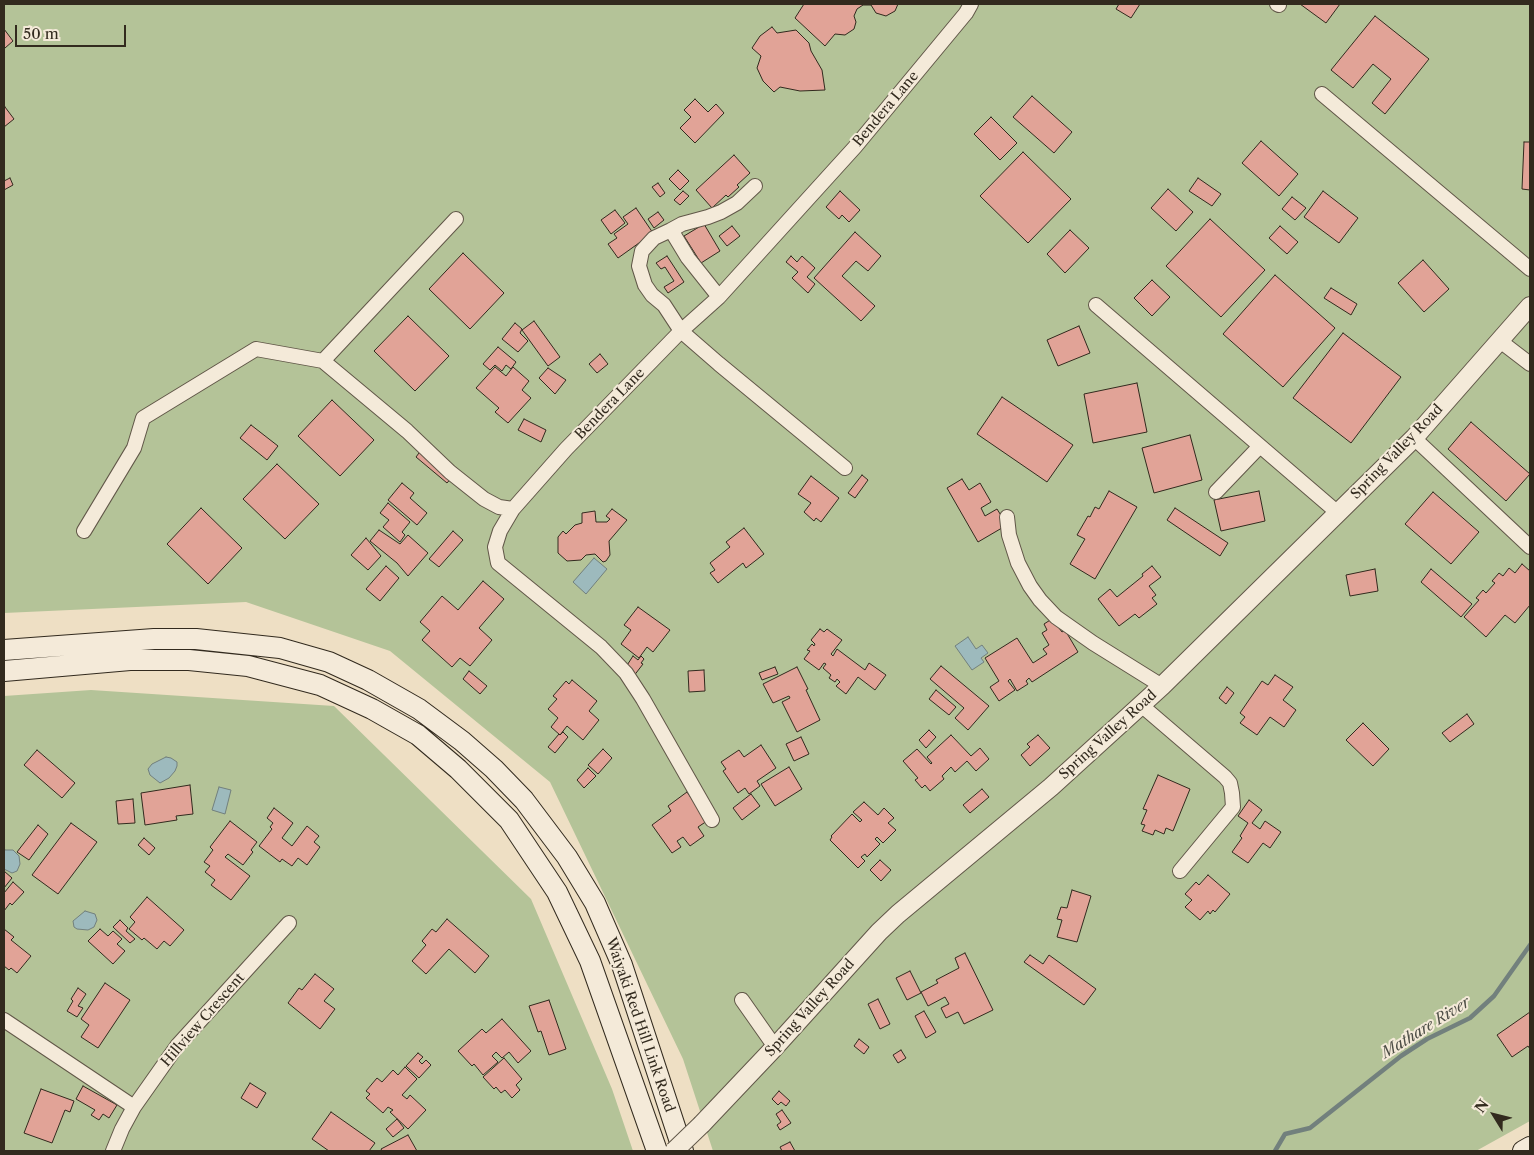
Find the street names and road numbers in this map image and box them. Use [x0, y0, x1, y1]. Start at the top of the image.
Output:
street label: Bendera Lane [850, 68, 922, 150]
street label: Bendera Lane [572, 365, 648, 443]
street label: Spring Valley Road [1347, 401, 1447, 503]
street label: Spring Valley Road [1056, 687, 1160, 783]
street label: Waiyaki Red Hill Link Road [602, 935, 678, 1115]
street label: Spring Valley Road [762, 956, 858, 1060]
street label: Hillview Crescent [158, 970, 248, 1070]

